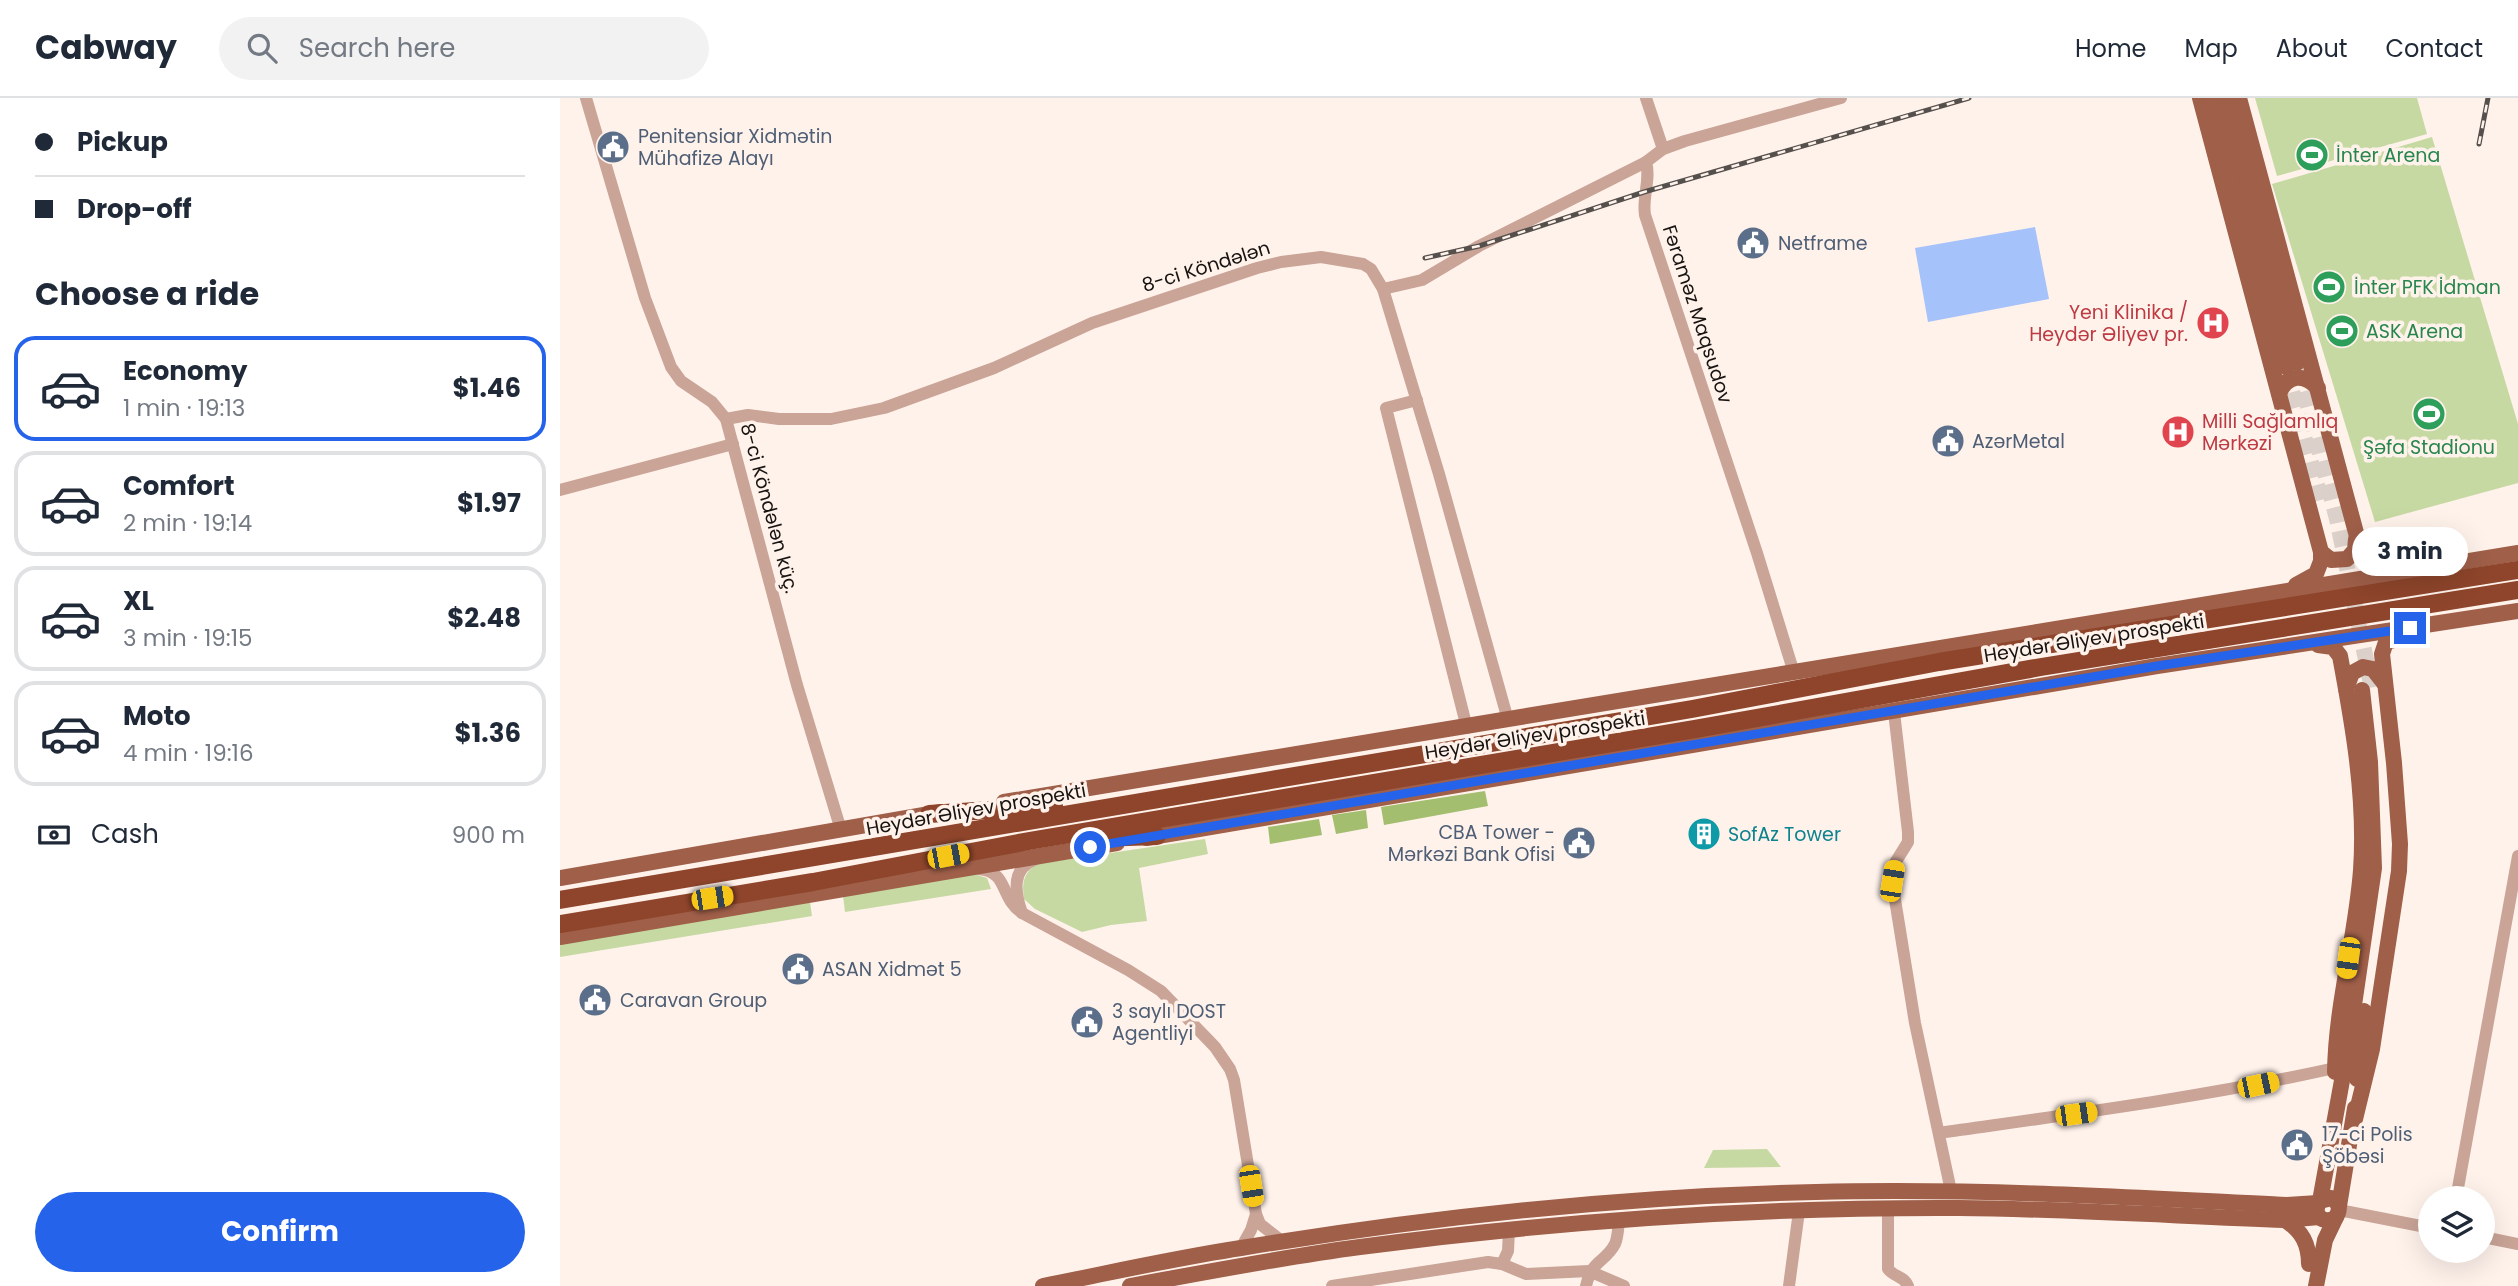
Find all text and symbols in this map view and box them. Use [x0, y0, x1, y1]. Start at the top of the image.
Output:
search box [219, 17, 709, 80]
text: Cabway [35, 24, 177, 71]
icon: search [243, 29, 281, 67]
text: Search here [299, 30, 455, 66]
text: Home [2075, 32, 2147, 65]
text: Map [2185, 32, 2238, 65]
text: About [2276, 32, 2347, 65]
text: Contact [2385, 32, 2483, 65]
place label: Penitensiar Xidmətin Mühafizə Alayı [638, 123, 833, 172]
text: Pickup [77, 124, 168, 160]
public building icon: Penitensiar Xidmətin Mühafizə Alayı [594, 128, 632, 166]
sports icon: İnter Arena [2293, 136, 2331, 174]
place label: İnter Arena [2336, 142, 2440, 169]
text: Drop-off [77, 191, 192, 227]
street label: Fəraməz Maqsudov [1656, 221, 1739, 407]
public building icon: Netframe [1734, 224, 1772, 262]
place label: Netframe [1778, 230, 1868, 257]
street label: 8-ci Köndələn [1139, 234, 1274, 299]
sports icon: İnter PFK İdman [2310, 268, 2348, 306]
text: Choose a ride [35, 271, 259, 316]
place label: İnter PFK İdman [2354, 274, 2501, 301]
place label: Yeni Klinika / Heydər Əliyev pr. [2029, 299, 2188, 348]
hospital icon: Yeni Klinika / Heydər Əliyev pr. [2194, 304, 2232, 342]
sports icon: ASK Arena [2323, 312, 2361, 350]
place label: ASK Arena [2366, 318, 2463, 345]
text: Economy [123, 353, 247, 389]
icon: car [39, 357, 102, 420]
text: $1.46 [453, 370, 521, 406]
text: 1 min · 19:13 [123, 392, 245, 424]
sports icon: Şəfa Stadionu [2410, 395, 2448, 433]
place label: Milli Sağlamlıq Mərkəzi [2202, 408, 2338, 457]
hospital icon: Milli Sağlamlıq Mərkəzi [2159, 413, 2197, 451]
street label: 8-ci Köndələn küç. [734, 420, 805, 596]
public building icon: AzərMetal [1929, 422, 1967, 460]
place label: AzərMetal [1972, 428, 2065, 455]
place label: Şəfa Stadionu [2363, 434, 2495, 461]
text: Comfort [123, 468, 235, 504]
icon: car [39, 472, 102, 535]
text: $1.97 [457, 485, 521, 521]
text: 2 min · 19:14 [123, 507, 252, 539]
callout: 3 min [2352, 526, 2468, 575]
text: 3 min [2377, 535, 2443, 567]
text: XL [123, 583, 154, 619]
icon: car [39, 587, 102, 650]
text: $2.48 [447, 600, 521, 636]
street label: Heydər Əliyev prospekti [1982, 608, 2206, 669]
route end [2394, 612, 2426, 644]
text: 3 min · 19:15 [123, 622, 252, 654]
text: Moto [123, 698, 191, 734]
icon: car [39, 702, 102, 765]
street label: Heydər Əliyev prospekti [1423, 705, 1647, 766]
text: $1.36 [454, 715, 521, 751]
text: 4 min · 19:16 [123, 737, 254, 769]
street label: Heydər Əliyev prospekti [864, 777, 1088, 842]
building icon: SofAz Tower [1685, 815, 1723, 853]
icon: cash [35, 816, 73, 854]
text: Cash [91, 816, 159, 852]
text: 900 m [452, 819, 525, 851]
place label: CBA Tower - Mərkəzi Bank Ofisi [1388, 819, 1555, 868]
place label: SofAz Tower [1728, 821, 1841, 848]
public building icon: CBA Tower - Mərkəzi Bank Ofisi [1560, 824, 1598, 862]
route start [1074, 831, 1106, 863]
car [926, 842, 971, 870]
car [1879, 859, 1906, 903]
car [690, 884, 735, 912]
car [2335, 936, 2362, 980]
public building icon: ASAN Xidmət 5 [779, 950, 817, 988]
place label: ASAN Xidmət 5 [822, 956, 962, 983]
public building icon: Caravan Group [576, 981, 614, 1019]
place label: Caravan Group [620, 987, 767, 1014]
place label: 3 saylı DOST Agentliyi [1112, 998, 1226, 1047]
public building icon: 3 saylı DOST Agentliyi [1068, 1003, 1106, 1041]
car [2236, 1070, 2281, 1100]
car [2054, 1101, 2099, 1127]
place label: 17-ci Polis Şöbəsi [2322, 1121, 2413, 1170]
public building icon: 17-ci Polis Şöbəsi [2278, 1126, 2316, 1164]
car [1238, 1164, 1265, 1208]
map controls [2418, 1186, 2495, 1263]
button: layers [2418, 1186, 2495, 1263]
button: Confirm [35, 1192, 525, 1272]

